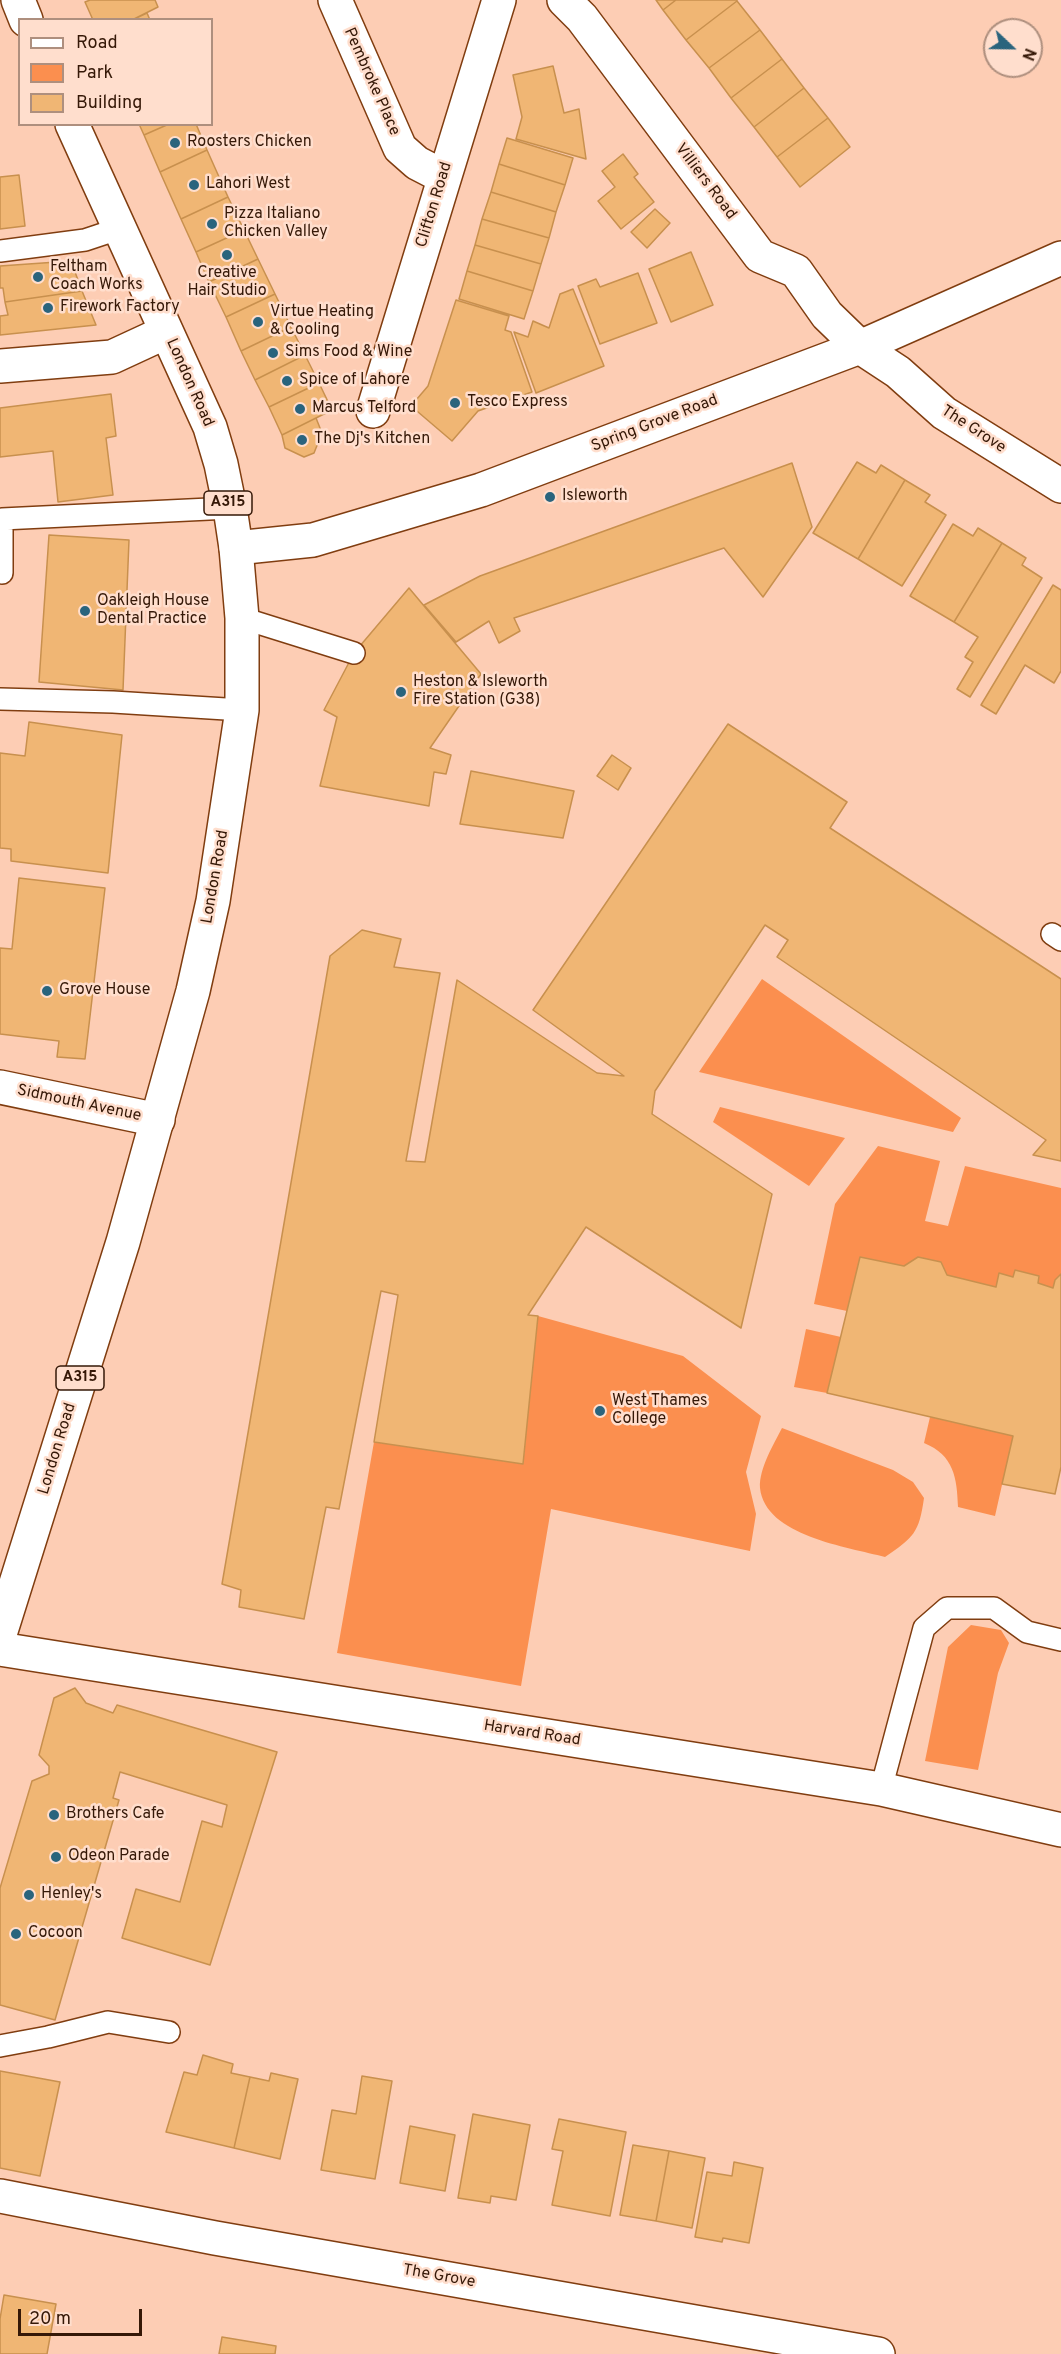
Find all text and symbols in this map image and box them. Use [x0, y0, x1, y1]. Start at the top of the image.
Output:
legend [18, 18, 213, 126]
north arrow [983, 18, 1043, 78]
street label: Pembroke Place [339, 25, 403, 139]
text: Road [76, 32, 118, 55]
text: N [1016, 45, 1039, 63]
text: Park [76, 62, 113, 85]
text: Building [76, 92, 142, 115]
place label: Roosters Chicken [187, 133, 312, 153]
marker: Roosters Chicken [168, 136, 182, 150]
street label: Villiers Road [670, 140, 740, 224]
street label: Clifton Road [413, 160, 457, 250]
place label: Lahori West [206, 175, 290, 195]
marker: Lahori West [187, 178, 201, 192]
place label: Pizza Italiano Chicken Valley [224, 205, 328, 243]
marker: Pizza Italiano Chicken Valley [205, 217, 219, 231]
marker: Creative Hair Studio [220, 248, 234, 262]
place label: Feltham Coach Works [50, 258, 143, 296]
place label: Creative Hair Studio [187, 264, 267, 302]
marker: Feltham Coach Works [31, 270, 45, 284]
place label: Firework Factory [60, 298, 180, 318]
marker: Firework Factory [41, 301, 55, 315]
place label: Virtue Heating & Cooling [270, 303, 374, 341]
marker: Virtue Heating & Cooling [251, 315, 265, 329]
street label: London Road [161, 336, 217, 430]
place label: Sims Food & Wine [285, 343, 412, 363]
marker: Sims Food & Wine [266, 346, 280, 360]
place label: Spice of Lahore [299, 371, 410, 391]
marker: Spice of Lahore [280, 374, 294, 388]
street label: Spring Grove Road [589, 391, 721, 457]
place label: Tesco Express [467, 393, 568, 413]
marker: Tesco Express [448, 396, 462, 410]
place label: Marcus Telford [312, 399, 416, 419]
marker: Marcus Telford [293, 402, 307, 416]
street label: The Grove [937, 402, 1009, 458]
place label: The Dj's Kitchen [314, 430, 430, 450]
marker: The Dj's Kitchen [295, 433, 309, 447]
place label: Isleworth [562, 487, 628, 507]
marker: Isleworth [543, 490, 557, 504]
road number: A315 [204, 491, 252, 515]
place label: Oakleigh House Dental Practice [97, 592, 209, 630]
marker: Oakleigh House Dental Practice [78, 604, 92, 618]
place label: Heston & Isleworth Fire Station (G38) [413, 673, 548, 711]
marker: Heston & Isleworth Fire Station (G38) [394, 685, 408, 699]
street label: London Road [198, 829, 234, 925]
place label: Grove House [59, 981, 150, 1001]
marker: Grove House [40, 984, 54, 998]
street label: Sidmouth Avenue [15, 1081, 143, 1127]
road number: A315 [56, 1366, 104, 1390]
place label: West Thames College [612, 1392, 708, 1430]
street label: London Road [35, 1401, 81, 1497]
marker: West Thames College [593, 1404, 607, 1418]
street label: Harvard Road [482, 1717, 582, 1751]
place label: Brothers Cafe [66, 1805, 164, 1825]
marker: Brothers Cafe [47, 1808, 61, 1822]
place label: Odeon Parade [68, 1847, 170, 1867]
marker: Odeon Parade [49, 1850, 63, 1864]
place label: Henley's [41, 1885, 102, 1905]
marker: Henley's [22, 1888, 36, 1902]
place label: Cocoon [28, 1924, 83, 1944]
marker: Cocoon [9, 1927, 23, 1941]
street label: The Grove [401, 2261, 477, 2293]
scale bar [21, 2297, 146, 2335]
text: 20 m [29, 2308, 71, 2331]

